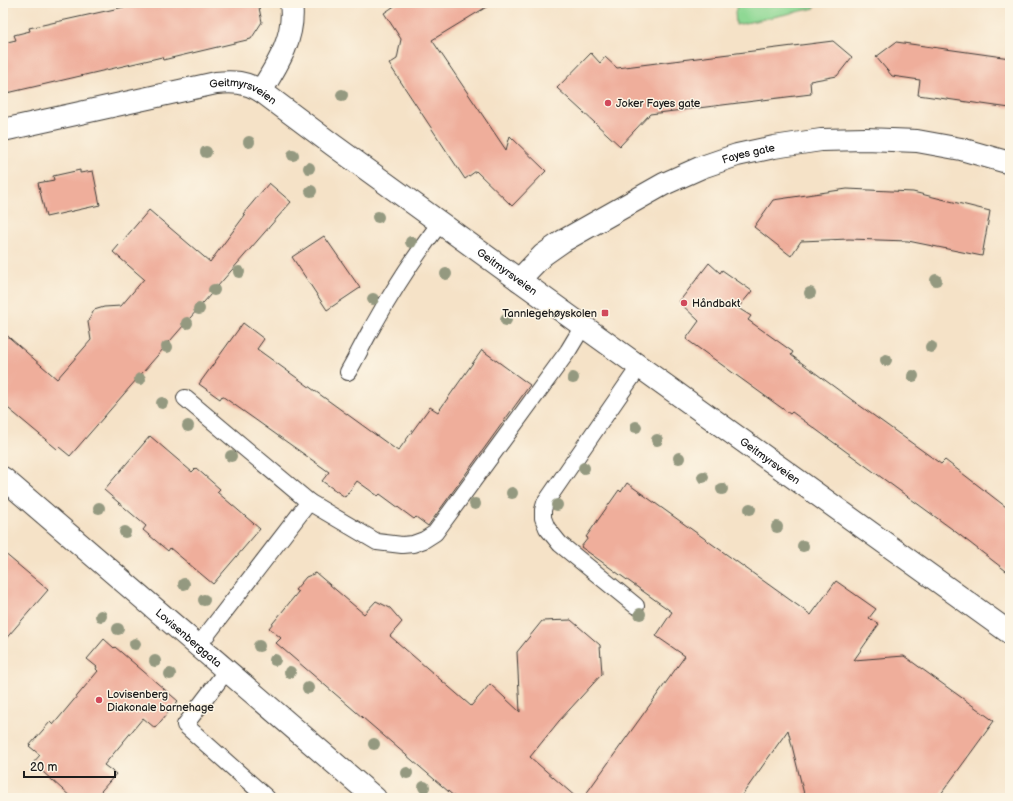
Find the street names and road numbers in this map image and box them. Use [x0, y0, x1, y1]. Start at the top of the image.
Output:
street label: Geitmyrsveien [208, 76, 279, 107]
street label: Fayes gate [720, 141, 776, 167]
street label: Geitmyrsveien [474, 246, 540, 298]
street label: Geitmyrsveien [737, 435, 803, 487]
street label: Lovisenberggata [153, 606, 224, 670]

